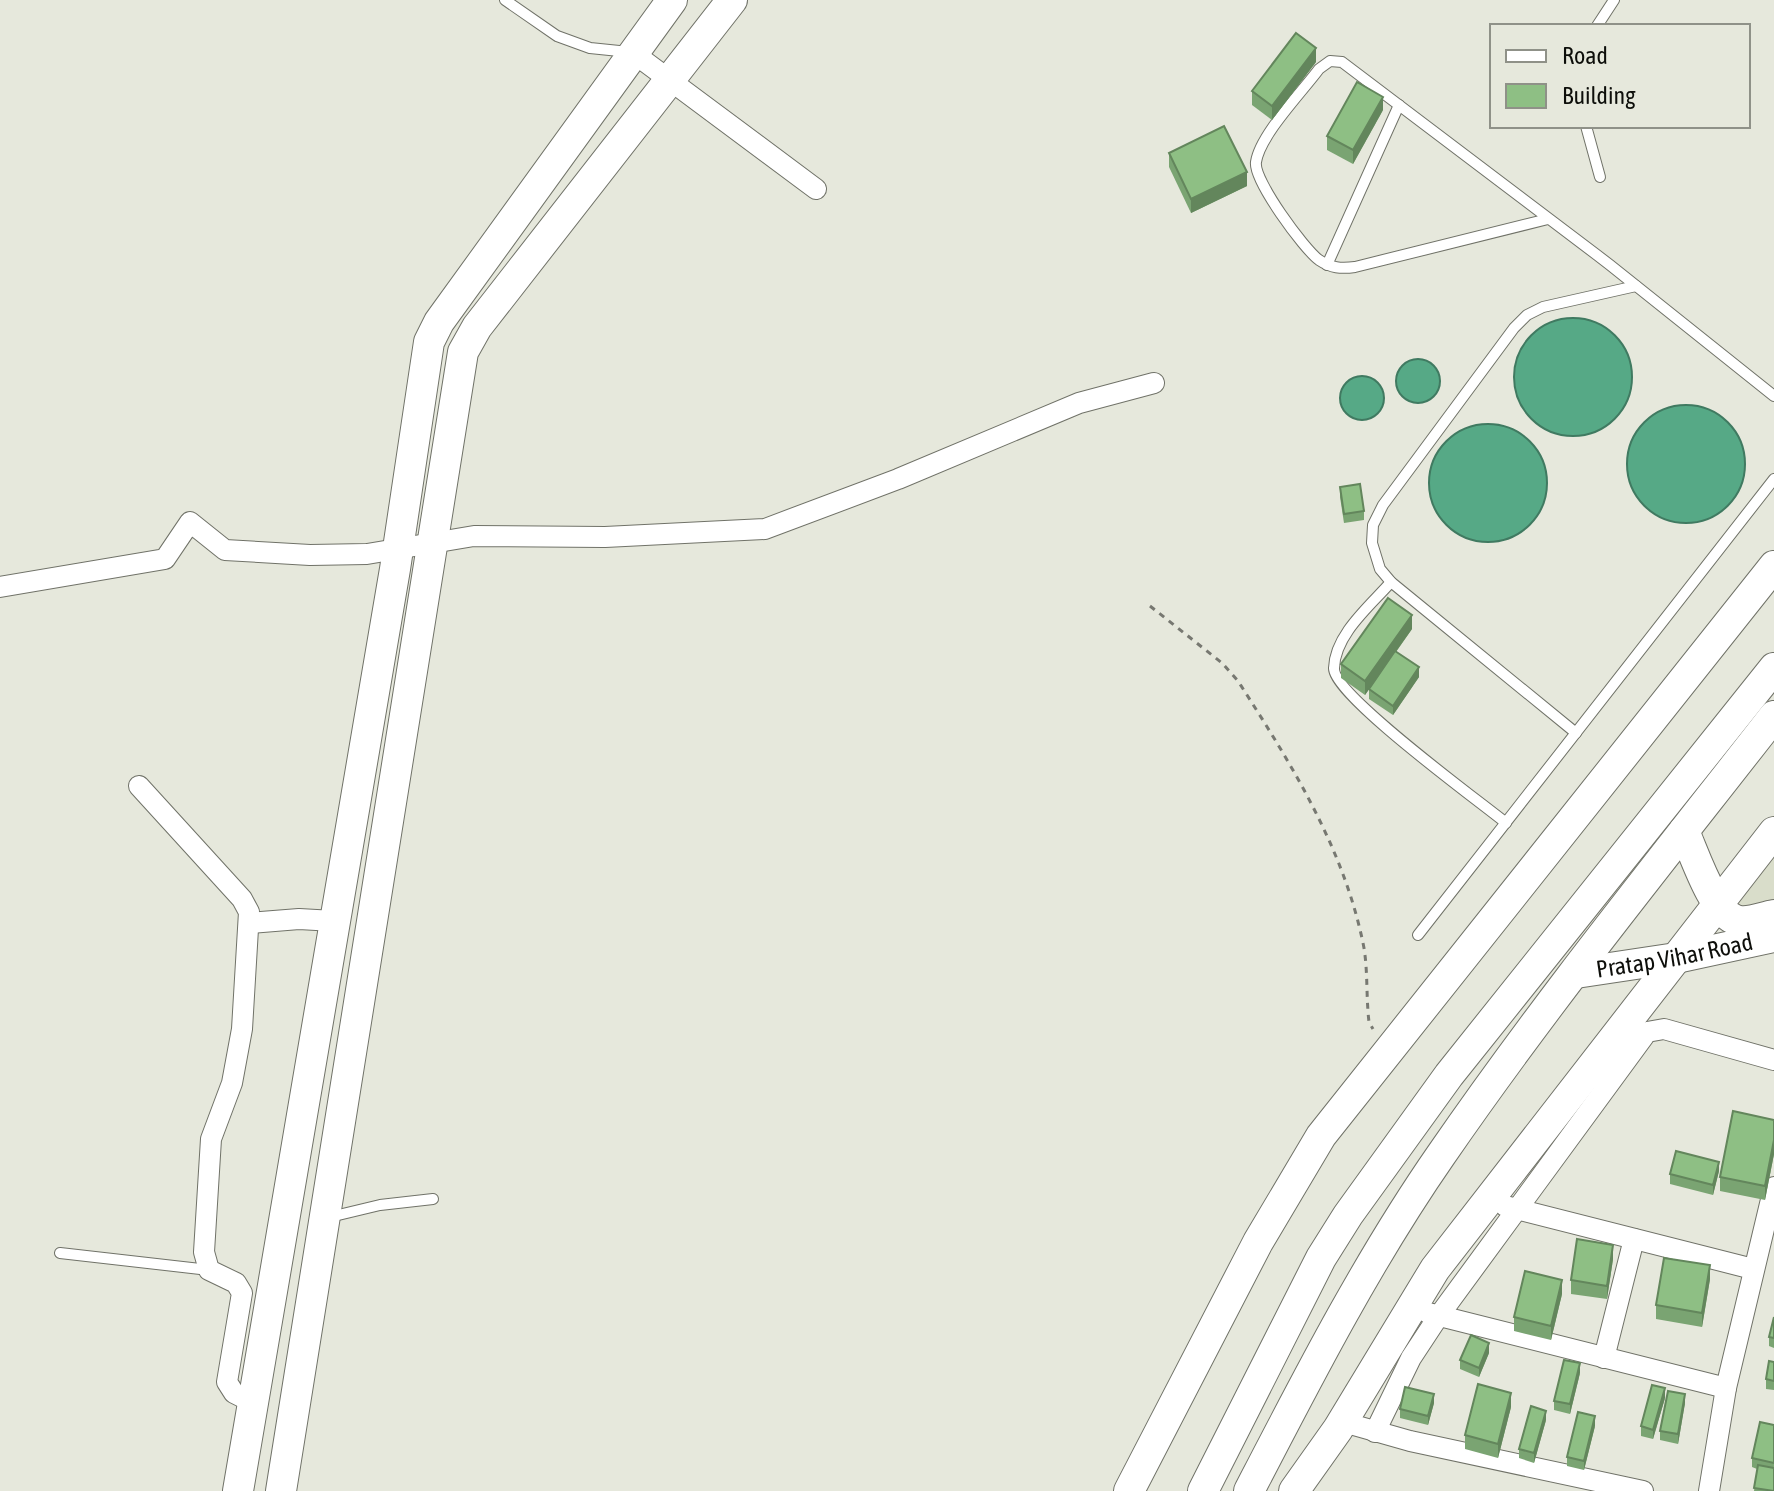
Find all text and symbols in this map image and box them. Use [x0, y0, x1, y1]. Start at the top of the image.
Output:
legend [1490, 24, 1750, 128]
text: Road [1562, 42, 1608, 69]
text: Building [1562, 82, 1636, 109]
street label: Pratap Vihar Road [1594, 928, 1755, 983]

